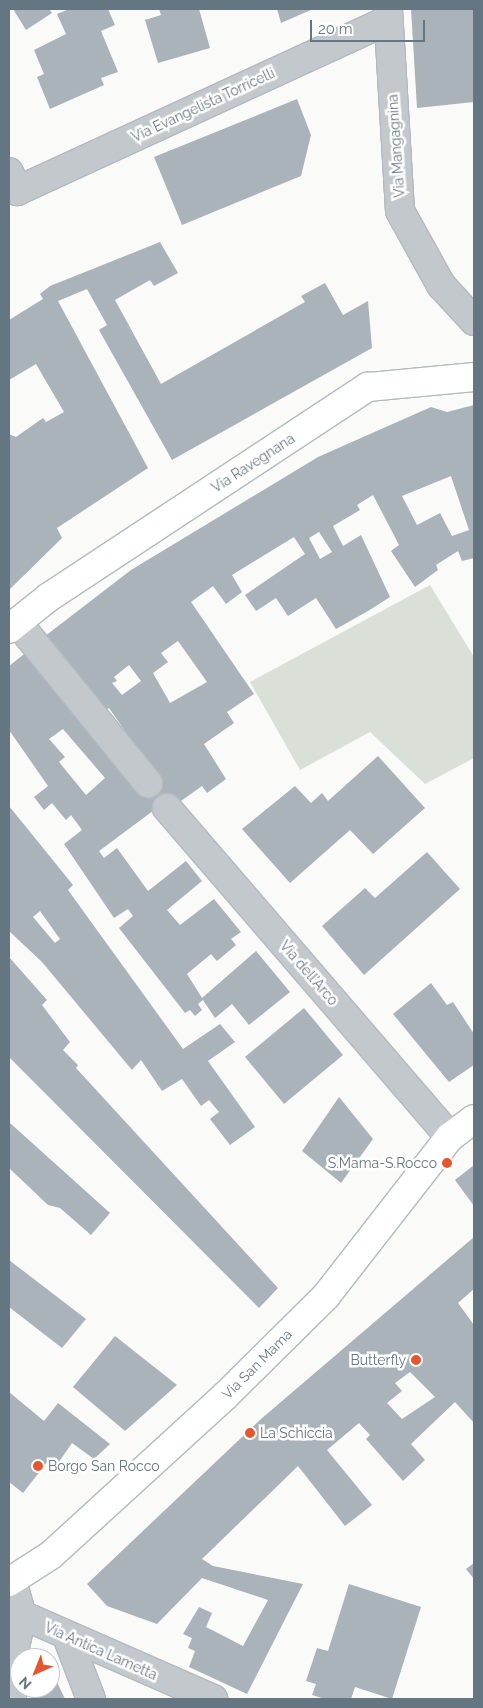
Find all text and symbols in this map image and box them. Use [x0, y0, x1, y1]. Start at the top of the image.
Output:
scale bar [313, 10, 428, 42]
text: 20 m [318, 20, 353, 38]
street label: Via Evangelista Torricelli [129, 64, 277, 146]
street label: Via Mangagnina [384, 94, 408, 198]
street label: Via Ravegnana [208, 430, 298, 496]
street label: Via dell'Arco [276, 937, 342, 1009]
place label: S.Mama-S.Rocco [328, 1155, 437, 1171]
marker: S.Mama-S.Rocco [441, 1157, 453, 1169]
street label: Via San Mama [219, 1326, 295, 1402]
place label: Butterfly [350, 1352, 406, 1368]
marker: Butterfly [410, 1354, 422, 1366]
place label: La Schiccia [260, 1425, 333, 1441]
marker: La Schiccia [244, 1427, 256, 1439]
place label: Borgo San Rocco [48, 1458, 160, 1474]
marker: Borgo San Rocco [32, 1460, 44, 1472]
street label: Via Antica Lametta [42, 1619, 160, 1683]
north arrow [10, 1648, 60, 1698]
text: N [16, 1674, 35, 1693]

